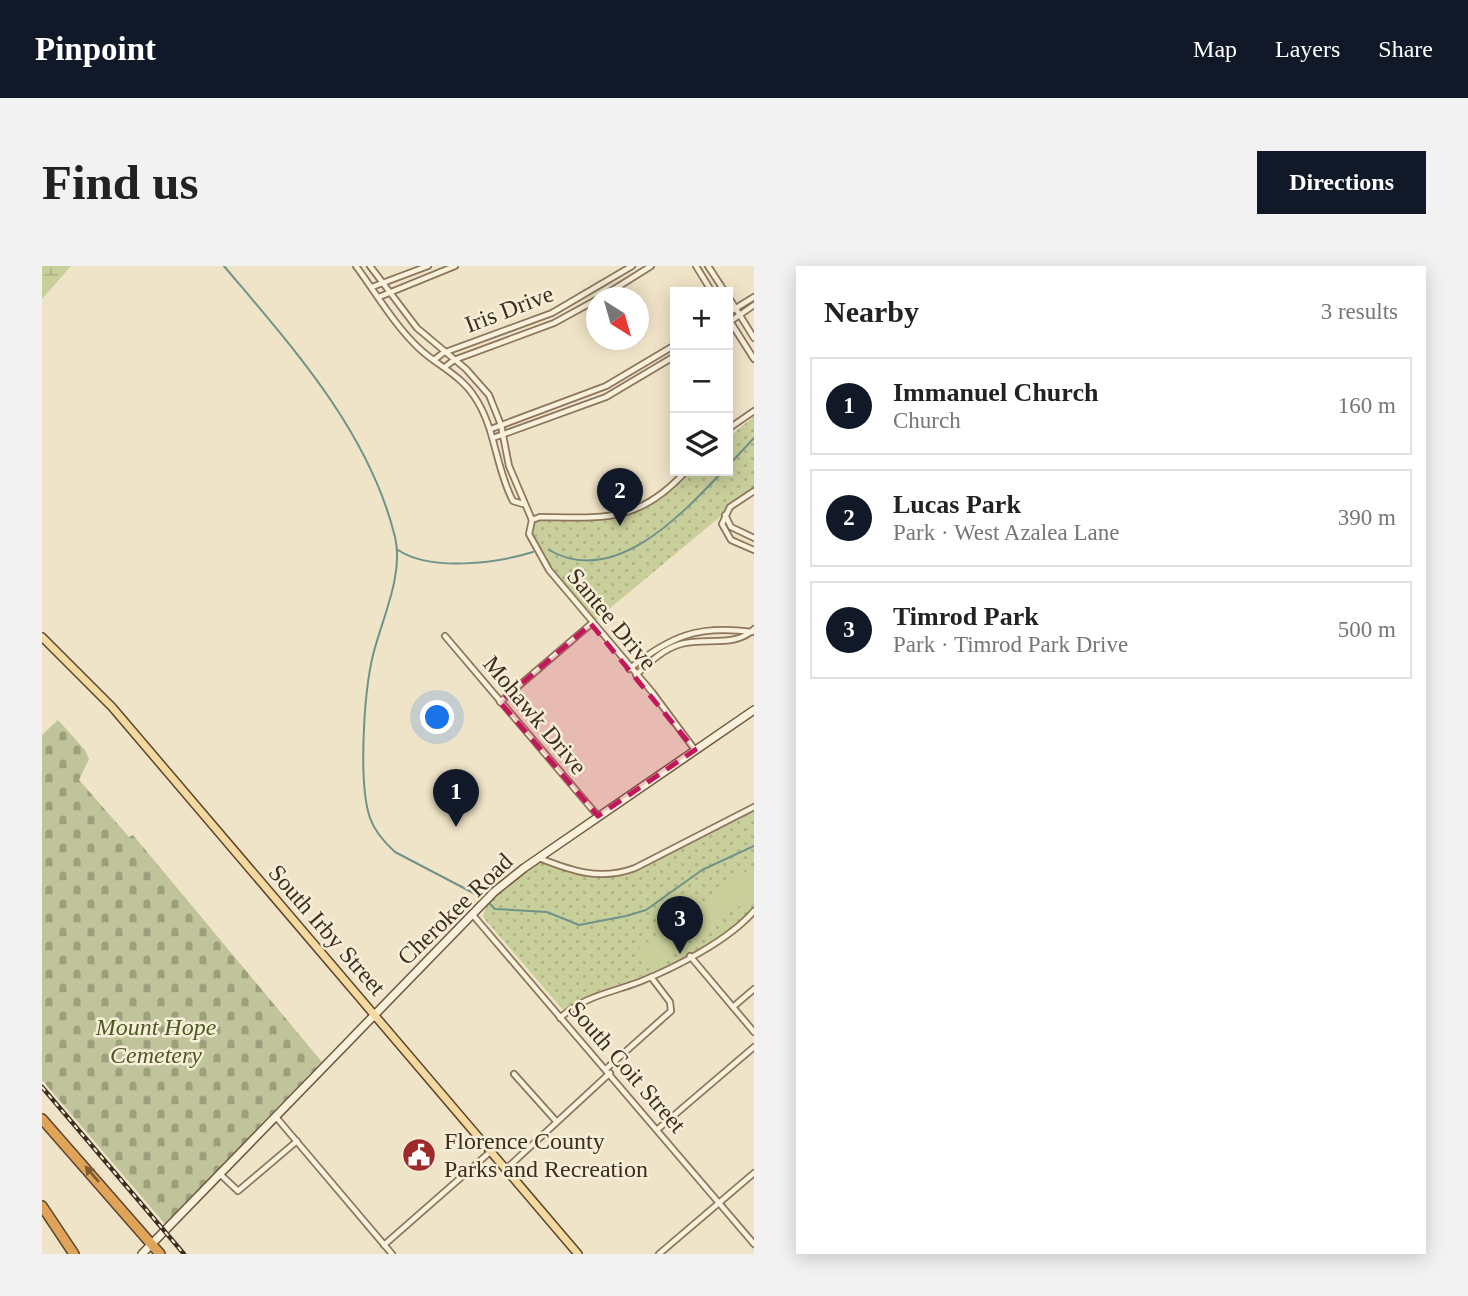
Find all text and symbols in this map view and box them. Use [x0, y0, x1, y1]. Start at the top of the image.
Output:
text: Pinpoint [35, 31, 156, 67]
text: Map [1193, 36, 1237, 62]
text: Layers [1275, 36, 1340, 62]
text: Share [1378, 36, 1433, 62]
button: Directions [1257, 151, 1426, 214]
text: Find us [42, 155, 199, 210]
street label: Iris Drive [461, 280, 557, 338]
north arrow [586, 287, 649, 350]
map controls [670, 287, 733, 476]
button: + [670, 287, 733, 350]
text: Nearby [824, 295, 919, 328]
text: 3 results [1321, 299, 1398, 324]
button: − [670, 350, 733, 413]
text: Immanuel Church [893, 378, 1098, 407]
text: 1 [843, 393, 855, 418]
text: 160 m [1338, 393, 1396, 418]
text: Church [893, 408, 961, 433]
button: layers [670, 413, 733, 476]
pin: 2 [597, 468, 643, 526]
text: Lucas Park [893, 490, 1021, 519]
text: 2 [843, 505, 855, 530]
text: 390 m [1338, 505, 1396, 530]
text: Park · West Azalea Lane [893, 520, 1119, 545]
street label: Santee Drive [562, 563, 662, 675]
text: Timrod Park [893, 602, 1039, 631]
text: 3 [843, 617, 855, 642]
text: 500 m [1338, 617, 1396, 642]
text: Park · Timrod Park Drive [893, 632, 1128, 657]
street label: Mohawk Drive [478, 651, 592, 779]
your location [420, 700, 454, 734]
pin: 1 [433, 769, 479, 827]
street label: Cherokee Road [393, 848, 517, 970]
street label: South Irby Street [263, 860, 391, 1001]
pin: 3 [657, 896, 703, 954]
street label: South Coit Street [563, 996, 691, 1138]
park label: Mount Hope Cemetery [95, 1014, 217, 1068]
place label: Florence County Parks and Recreation [444, 1128, 648, 1182]
public building icon: Florence County Parks and Recreation [400, 1136, 438, 1174]
one-way arrow [84, 1165, 100, 1183]

